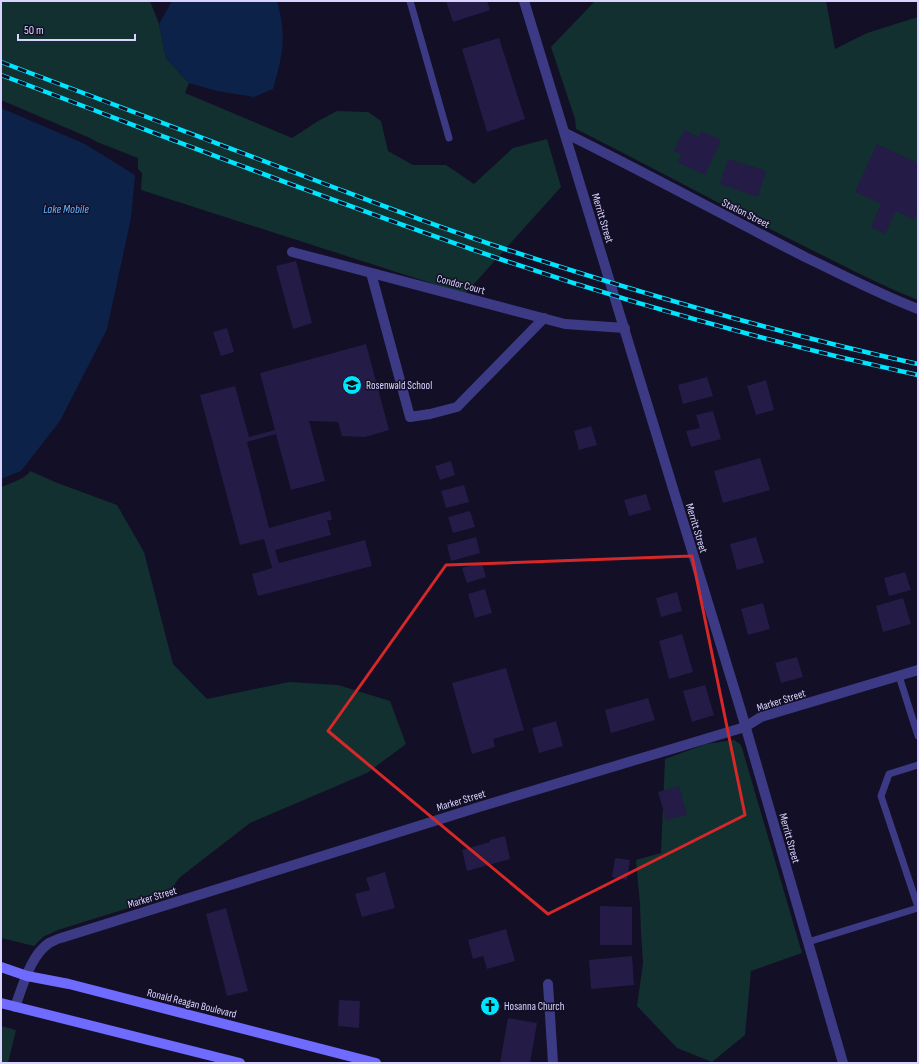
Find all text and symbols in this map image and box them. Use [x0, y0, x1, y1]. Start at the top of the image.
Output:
scale bar [18, 16, 135, 42]
text: 50 m [24, 23, 44, 38]
street label: Merritt Street [589, 192, 616, 245]
street label: Station Street [720, 196, 772, 231]
water label: Lake Mobile [43, 202, 89, 217]
street label: Condor Court [435, 272, 487, 297]
school or university icon: Rosenwald School [341, 374, 363, 396]
place label: Rosenwald School [366, 379, 432, 392]
street label: Merritt Street [683, 502, 710, 555]
street label: Marker Street [755, 686, 808, 714]
street label: Marker Street [435, 787, 488, 814]
street label: Merritt Street [776, 812, 803, 865]
street label: Marker Street [126, 884, 179, 911]
street label: Ronald Reagan Boulevard [146, 986, 238, 1021]
church icon: Hosanna Church [479, 995, 501, 1017]
place label: Hosanna Church [504, 1000, 565, 1013]

